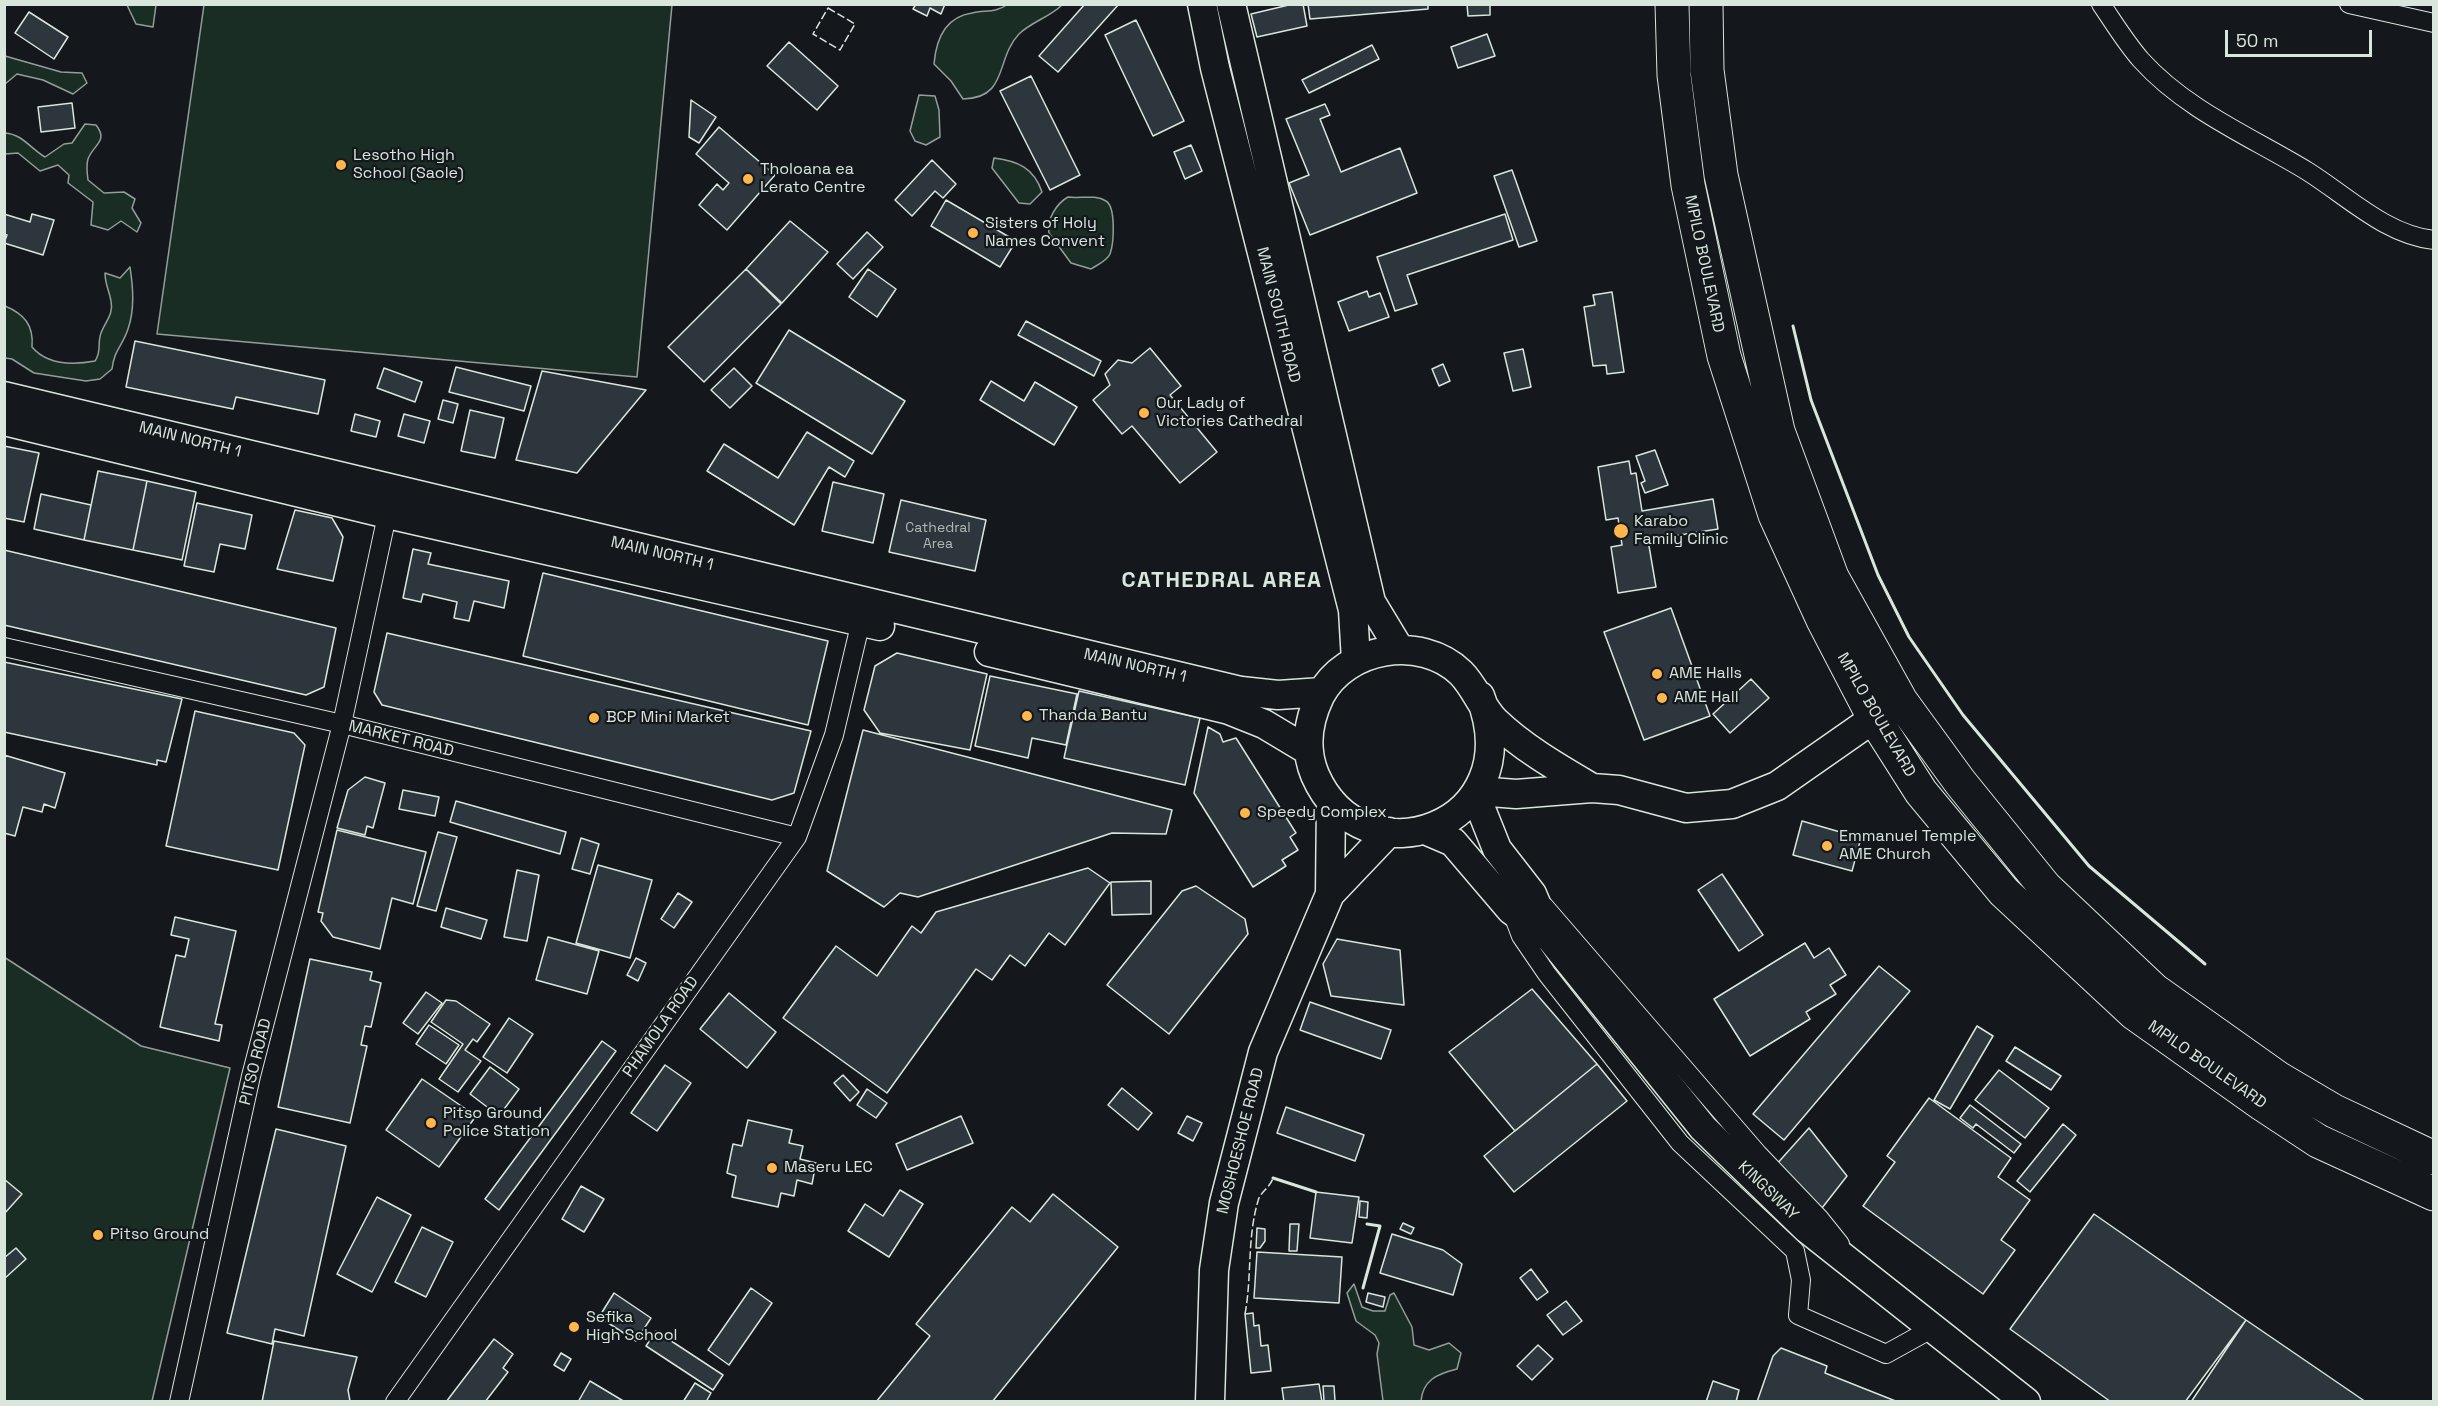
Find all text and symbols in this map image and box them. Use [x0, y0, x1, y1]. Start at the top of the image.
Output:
scale bar [2228, 18, 2375, 56]
text: 50 m [2236, 29, 2278, 52]
place label: Lesotho High School (Saole) [353, 146, 464, 184]
marker: Lesotho High School (Saole) [334, 158, 348, 172]
place label: Tholoana ea Lerato Centre [760, 160, 866, 198]
marker: Tholoana ea Lerato Centre [741, 172, 755, 186]
street label: MPILO BOULEVARD [1680, 193, 1728, 335]
place label: Sisters of Holy Names Convent [985, 214, 1105, 252]
marker: Sisters of Holy Names Convent [966, 226, 980, 240]
street label: MAIN SOUTH ROAD [1252, 245, 1304, 385]
place label: Our Lady of Victories Cathedral [1156, 394, 1303, 432]
marker: Our Lady of Victories Cathedral [1137, 406, 1151, 420]
street label: MAIN NORTH 1 [137, 418, 243, 462]
place label: Karabo Family Clinic [1634, 512, 1729, 550]
house number: Cathedral Area [905, 520, 971, 552]
marker: Karabo Family Clinic [1612, 522, 1630, 540]
street label: MAIN NORTH 1 [609, 533, 715, 575]
district label: CATHEDRAL AREA [1121, 568, 1323, 594]
street label: MAIN NORTH 1 [1082, 645, 1188, 687]
street label: MPILO BOULEVARD [1833, 650, 1919, 780]
place label: AME Halls [1669, 664, 1742, 684]
marker: AME Halls [1650, 667, 1664, 681]
place label: AME Hall [1674, 688, 1739, 708]
marker: AME Hall [1655, 691, 1669, 705]
place label: Thanda Bantu [1039, 706, 1147, 726]
place label: BCP Mini Market [606, 708, 730, 728]
marker: Thanda Bantu [1020, 709, 1034, 723]
marker: BCP Mini Market [587, 711, 601, 725]
street label: MARKET ROAD [346, 717, 456, 761]
place label: Speedy Complex [1257, 803, 1387, 823]
marker: Speedy Complex [1238, 806, 1252, 820]
place label: Emmanuel Temple AME Church [1839, 827, 1976, 865]
marker: Emmanuel Temple AME Church [1820, 839, 1834, 853]
street label: PHAMOLA ROAD [619, 973, 703, 1081]
street label: PITSO ROAD [236, 1017, 276, 1107]
street label: MPILO BOULEVARD [2144, 1017, 2270, 1113]
street label: MOSHOESHOE ROAD [1214, 1066, 1268, 1216]
place label: Pitso Ground Police Station [443, 1104, 550, 1142]
marker: Pitso Ground Police Station [424, 1116, 438, 1130]
street label: KINGSWAY [1734, 1157, 1802, 1225]
place label: Maseru LEC [784, 1158, 873, 1178]
marker: Maseru LEC [765, 1161, 779, 1175]
place label: Pitso Ground [110, 1225, 209, 1245]
marker: Pitso Ground [91, 1228, 105, 1242]
place label: Sefika High School [586, 1308, 677, 1346]
marker: Sefika High School [567, 1320, 581, 1334]

